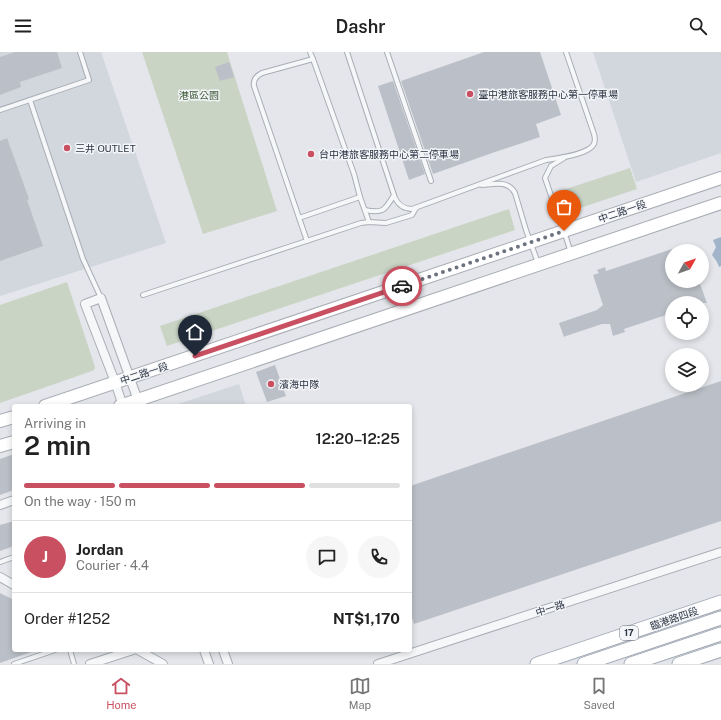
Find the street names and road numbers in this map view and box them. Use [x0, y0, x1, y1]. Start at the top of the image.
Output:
street label: 中二路一段 [596, 197, 648, 225]
street label: 中二路一段 [118, 360, 170, 386]
street label: 中一路 [534, 598, 566, 618]
street label: 臨港路四段 [648, 604, 700, 632]
road number: 17 [620, 626, 638, 640]

